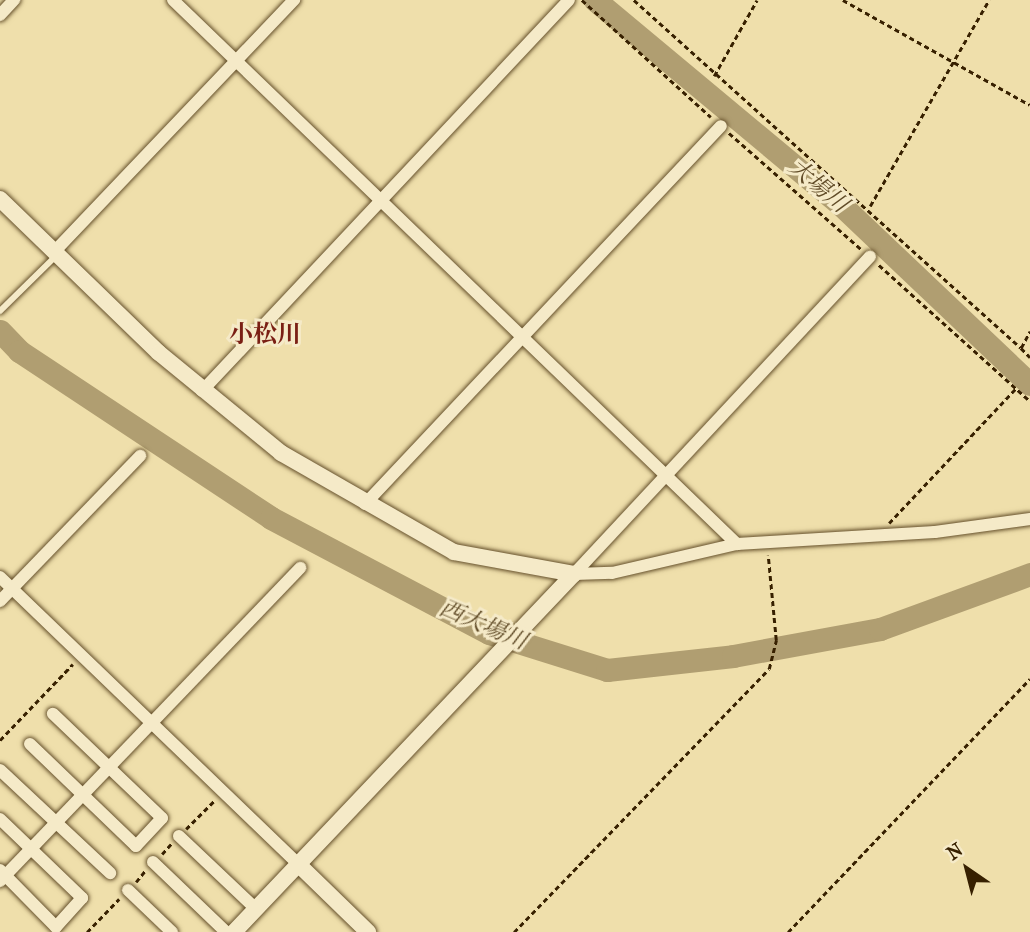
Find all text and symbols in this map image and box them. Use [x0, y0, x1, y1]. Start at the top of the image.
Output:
water label: 大場川 [783, 153, 853, 219]
district label: 小松川 [229, 321, 301, 349]
water label: 西大場川 [435, 594, 531, 656]
north arrow [932, 834, 1002, 904]
text: N [943, 839, 967, 865]

